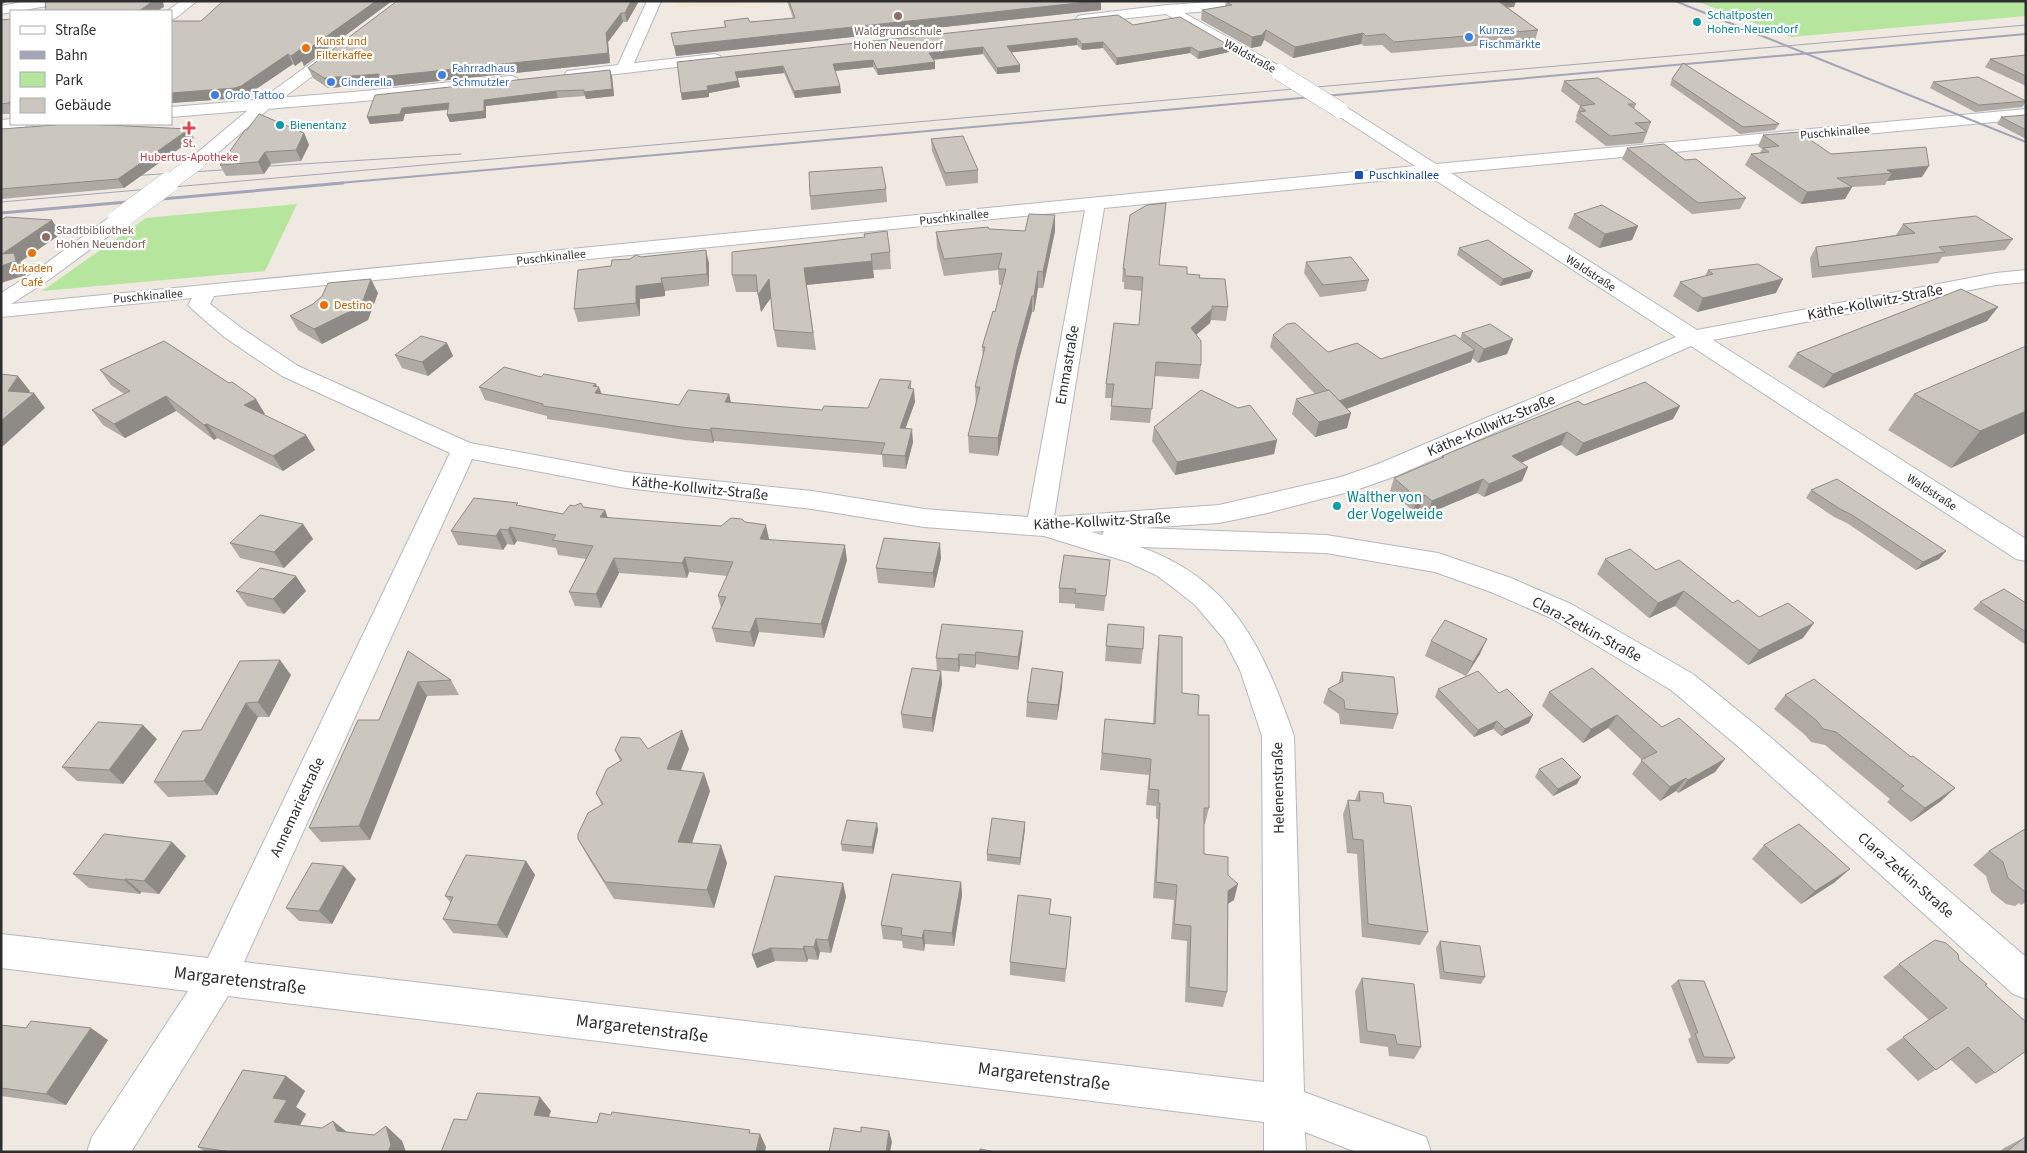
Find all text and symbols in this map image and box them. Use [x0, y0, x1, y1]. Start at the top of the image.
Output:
place label: Schaltposten Hohen-Neuendorf [1707, 7, 1798, 38]
legend [10, 10, 172, 125]
marker: Waldgrundschule Hohen Neuendorf [892, 10, 904, 22]
marker: Schaltposten Hohen-Neuendorf [1691, 16, 1703, 28]
text: Straße [55, 20, 96, 41]
place label: Kunzes Fischmärkte [1479, 22, 1541, 53]
place label: Waldgrundschule Hohen Neuendorf [853, 23, 943, 54]
marker: Kunzes Fischmärkte [1463, 31, 1475, 43]
place label: Kunst und Filterkaffee [316, 33, 373, 64]
street label: Waldstraße [1221, 35, 1279, 78]
marker: Kunst und Filterkaffee [300, 42, 312, 54]
text: Bahn [55, 45, 88, 66]
place label: Fahrradhaus Schmutzler [452, 60, 515, 91]
marker: Fahrradhaus Schmutzler [436, 69, 448, 81]
text: Park [55, 70, 84, 91]
place label: Cinderella [341, 74, 392, 91]
marker: Cinderella [325, 76, 337, 88]
place label: Ordo Tattoo [225, 87, 285, 104]
marker: Ordo Tattoo [209, 89, 221, 101]
text: Gebäude [55, 95, 111, 116]
place label: Bienentanz [290, 117, 347, 134]
marker: Bienentanz [274, 119, 286, 131]
street label: Puschkinallee [1799, 121, 1871, 144]
marker: St. Hubertus-Apotheke [183, 122, 195, 134]
place label: St. Hubertus-Apotheke [140, 135, 238, 166]
place label: Puschkinallee [1369, 167, 1439, 184]
marker: Puschkinallee [1353, 169, 1365, 181]
street label: Puschkinallee [918, 205, 990, 230]
place label: Stadtbibliothek Hohen Neuendorf [56, 222, 146, 253]
marker: Stadtbibliothek Hohen Neuendorf [40, 231, 52, 243]
street label: Puschkinallee [515, 245, 587, 270]
marker: Arkaden Café [26, 247, 38, 259]
street label: Waldstraße [1562, 251, 1619, 296]
place label: Arkaden Café [11, 260, 53, 291]
street label: Käthe-Kollwitz-Straße [1806, 279, 1944, 326]
street label: Puschkinallee [112, 285, 184, 308]
place label: Destino [334, 297, 372, 314]
marker: Destino [318, 299, 330, 311]
street label: Emmastraße [1050, 324, 1085, 406]
street label: Käthe-Kollwitz-Straße [1424, 389, 1558, 462]
street label: Waldstraße [1903, 470, 1960, 515]
street label: Käthe-Kollwitz-Straße [631, 471, 769, 506]
place label: Walther von der Vogelweide [1347, 487, 1443, 525]
marker: Walther von der Vogelweide [1331, 500, 1343, 512]
street label: Käthe-Kollwitz-Straße [1033, 507, 1171, 536]
street label: Clara-Zetkin-Straße [1528, 592, 1645, 667]
street label: Helenenstraße [1267, 742, 1290, 834]
street label: Annemariestraße [265, 754, 330, 861]
street label: Clara-Zetkin-Straße [1853, 827, 1959, 923]
street label: Margaretenstraße [172, 960, 308, 1001]
street label: Margaretenstraße [574, 1008, 710, 1049]
street label: Margaretenstraße [976, 1056, 1112, 1097]

